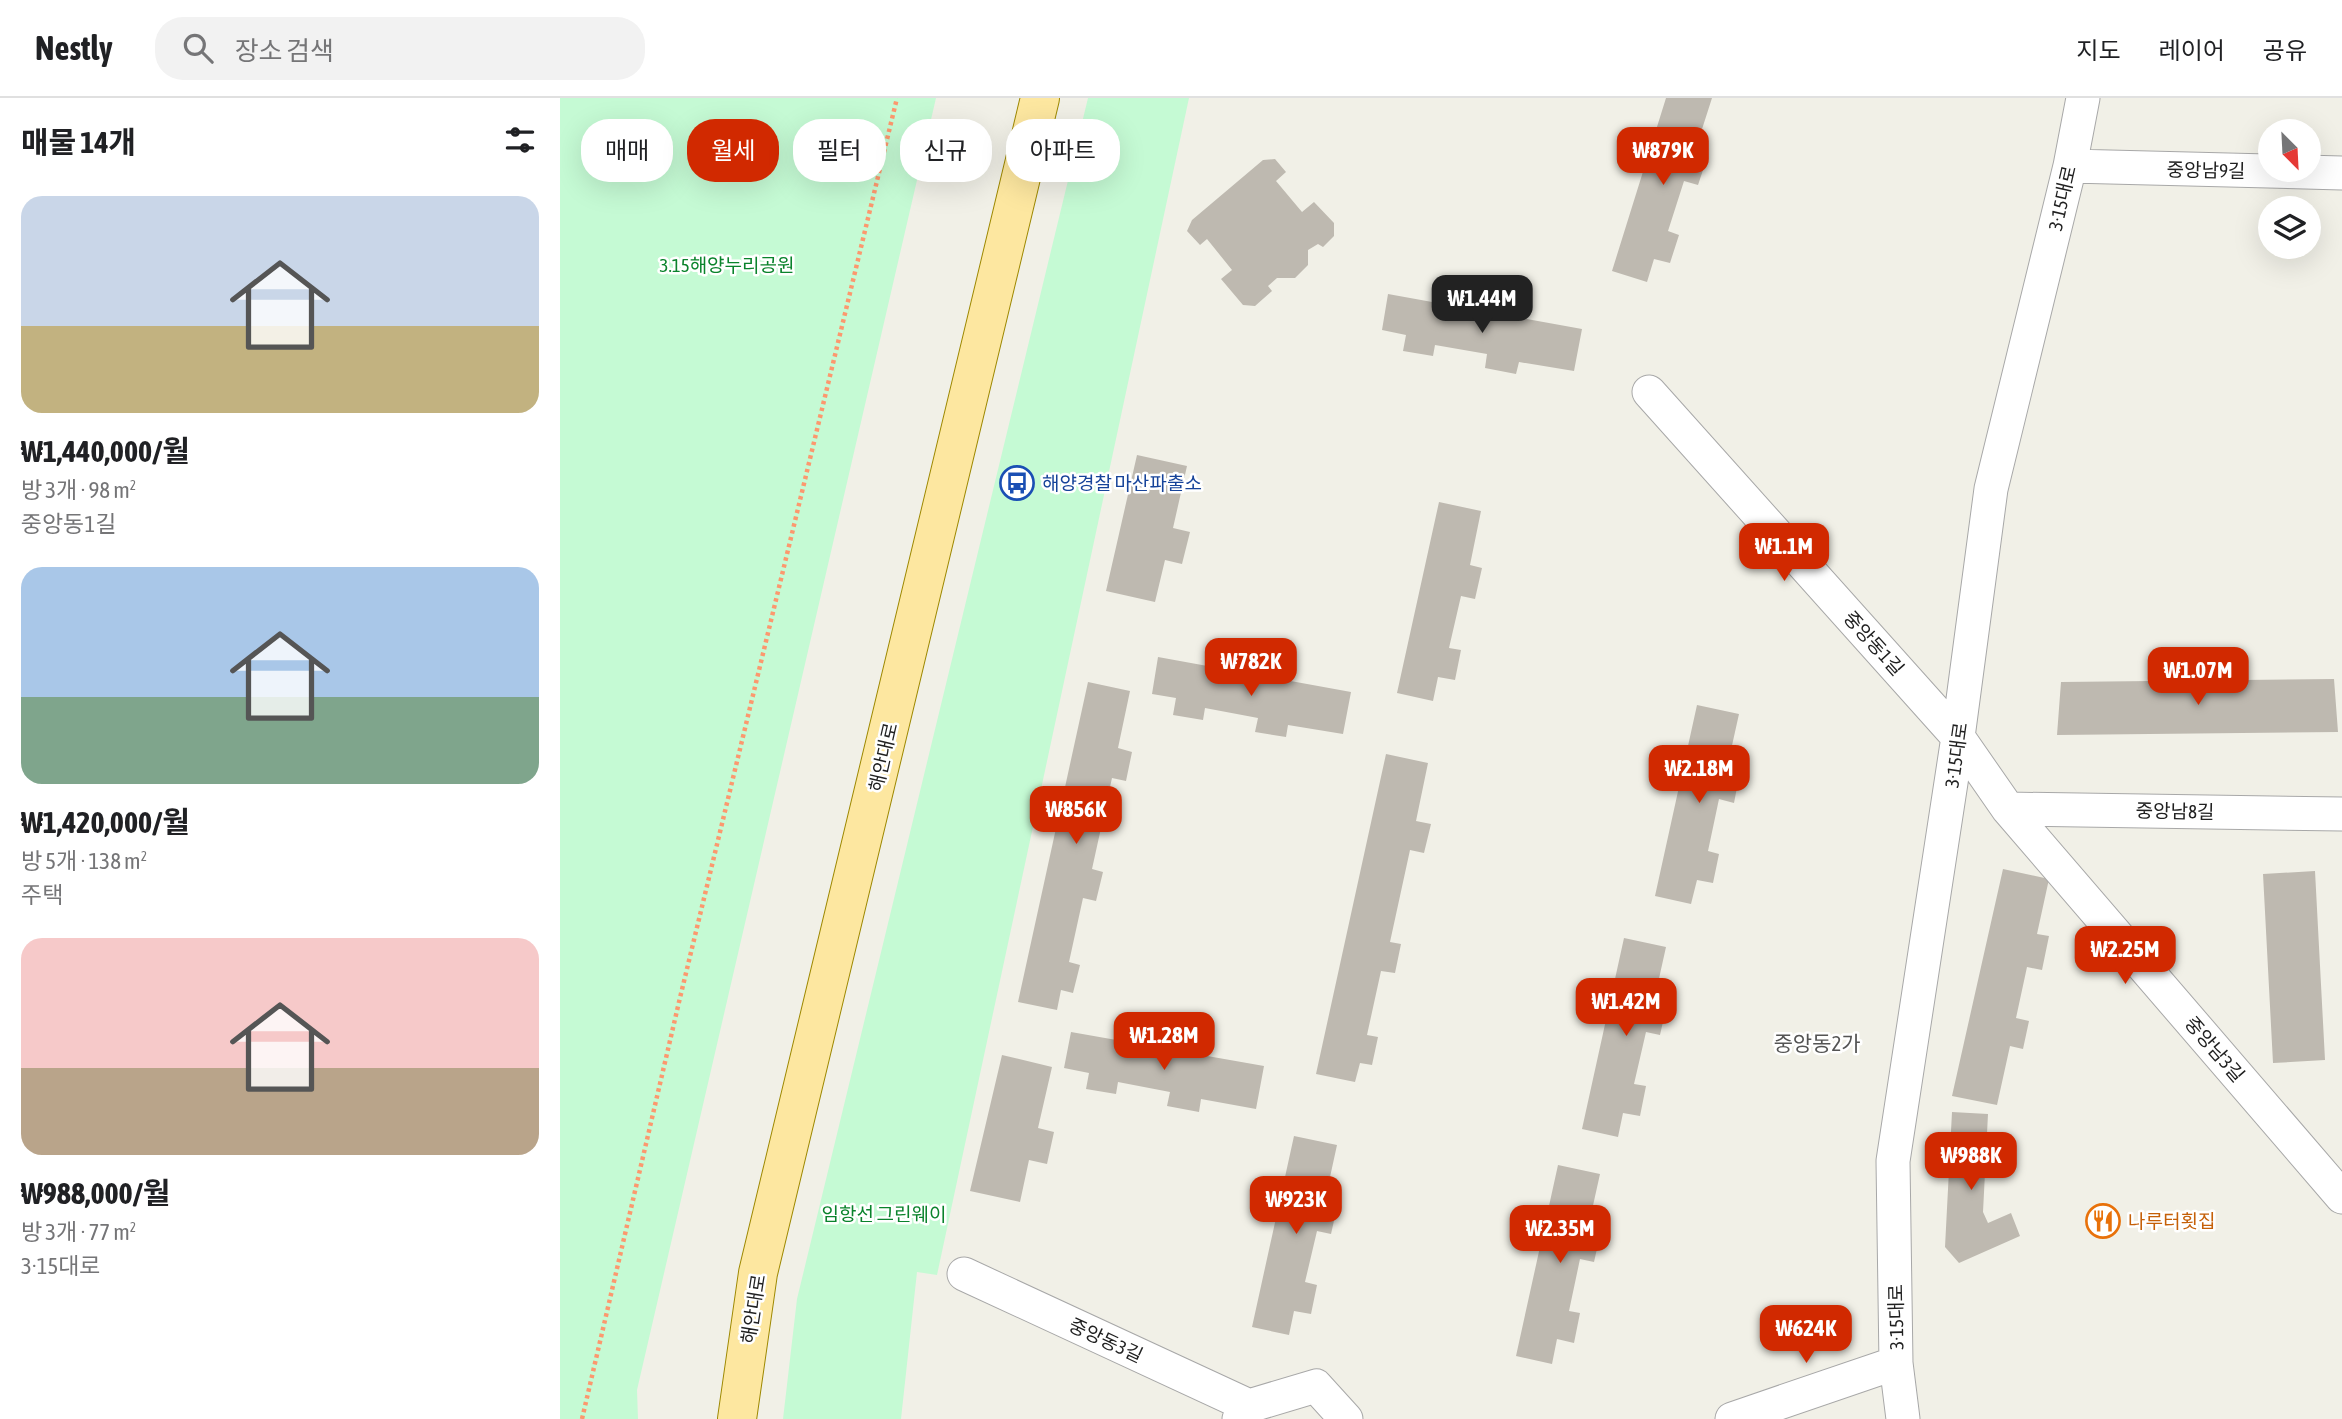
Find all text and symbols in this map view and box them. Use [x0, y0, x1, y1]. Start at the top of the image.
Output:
search box [155, 17, 645, 80]
text: Nestly [35, 29, 113, 67]
icon: search [179, 29, 217, 67]
text: 장소 검색 [235, 36, 334, 66]
text: 지도 [2076, 37, 2121, 64]
text: 레이어 [2159, 37, 2225, 64]
text: 공유 [2263, 37, 2307, 64]
chip: 매매 [581, 119, 673, 182]
chip: 월세 [687, 119, 779, 182]
chip: 필터 [793, 119, 886, 182]
chip: 신규 [900, 119, 992, 182]
chip: 아파트 [1006, 119, 1120, 182]
north arrow [2258, 119, 2320, 182]
map controls [2258, 119, 2321, 259]
icon: filters [501, 121, 539, 159]
text: 매물 14개 [21, 125, 136, 159]
pin: ₩879K [1614, 127, 1712, 187]
text: ₩879K [1633, 137, 1693, 163]
street label: 중앙남9길 [2166, 158, 2246, 182]
street label: 3·15대로 [2044, 163, 2080, 233]
button: layers [2258, 196, 2321, 259]
icon: home [217, 242, 343, 368]
park label: 3.15해양누리공원 [659, 254, 795, 276]
pin: ₩1.44M [1425, 275, 1539, 335]
text: ₩1.44M [1448, 285, 1516, 311]
text: ₩1,440,000/월 [21, 434, 190, 468]
bus stop icon: 해양경찰 마산파출소 [998, 464, 1036, 502]
place label: 해양경찰 마산파출소 [1042, 472, 1202, 494]
text: 방 3개 · 98 m² [21, 477, 136, 503]
text: 중앙동1길 [21, 511, 116, 537]
pin: ₩1.1M [1735, 524, 1833, 583]
text: ₩1.1M [1755, 533, 1813, 559]
street label: 중앙동1길 [1839, 606, 1909, 680]
icon: home [217, 613, 343, 739]
pin: ₩782K [1202, 638, 1300, 698]
text: ₩782K [1221, 648, 1281, 674]
pin: ₩1.07M [2141, 648, 2255, 707]
text: ₩1.07M [2164, 657, 2232, 683]
street label: 해안대로 [864, 720, 902, 794]
street label: 3·15대로 [1941, 721, 1971, 789]
pin: ₩2.18M [1642, 746, 1756, 805]
text: ₩2.18M [1665, 755, 1733, 781]
pin: ₩856K [1027, 786, 1125, 846]
text: ₩856K [1046, 796, 1106, 822]
street label: 중앙남8길 [2135, 799, 2215, 823]
text: ₩1,420,000/월 [21, 805, 190, 839]
text: 방 5개 · 138 m² [21, 848, 147, 874]
text: 주택 [21, 882, 63, 908]
pin: ₩2.25M [2068, 926, 2182, 986]
text: ₩2.25M [2091, 936, 2159, 962]
pin: ₩1.42M [1569, 978, 1683, 1038]
icon: home [217, 984, 343, 1110]
text: ₩1.42M [1592, 988, 1660, 1014]
pin: ₩1.28M [1107, 1012, 1221, 1072]
street label: 중앙남3길 [2181, 1012, 2249, 1086]
text: ₩1.28M [1130, 1022, 1198, 1048]
district label: 중앙동2가 [1773, 1031, 1861, 1055]
pin: ₩988K [1922, 1132, 2020, 1192]
text: ₩988K [1941, 1142, 2001, 1168]
text: ₩988,000/월 [21, 1176, 170, 1210]
pin: ₩923K [1247, 1176, 1345, 1236]
text: ₩923K [1266, 1186, 1326, 1212]
restaurant icon: 나루터횟집 [2084, 1202, 2122, 1240]
park label: 임항선 그린웨이 [822, 1203, 946, 1225]
pin: ₩2.35M [1503, 1206, 1617, 1265]
place label: 나루터횟집 [2128, 1210, 2215, 1232]
text: ₩2.35M [1526, 1215, 1594, 1241]
text: 방 3개 · 77 m² [21, 1219, 136, 1245]
text: 3·15대로 [21, 1253, 101, 1279]
street label: 해안대로 [737, 1273, 769, 1345]
street label: 3·15대로 [1884, 1284, 1908, 1350]
pin: ₩624K [1757, 1306, 1855, 1365]
street label: 중앙동3길 [1066, 1313, 1146, 1367]
text: ₩624K [1776, 1315, 1836, 1341]

